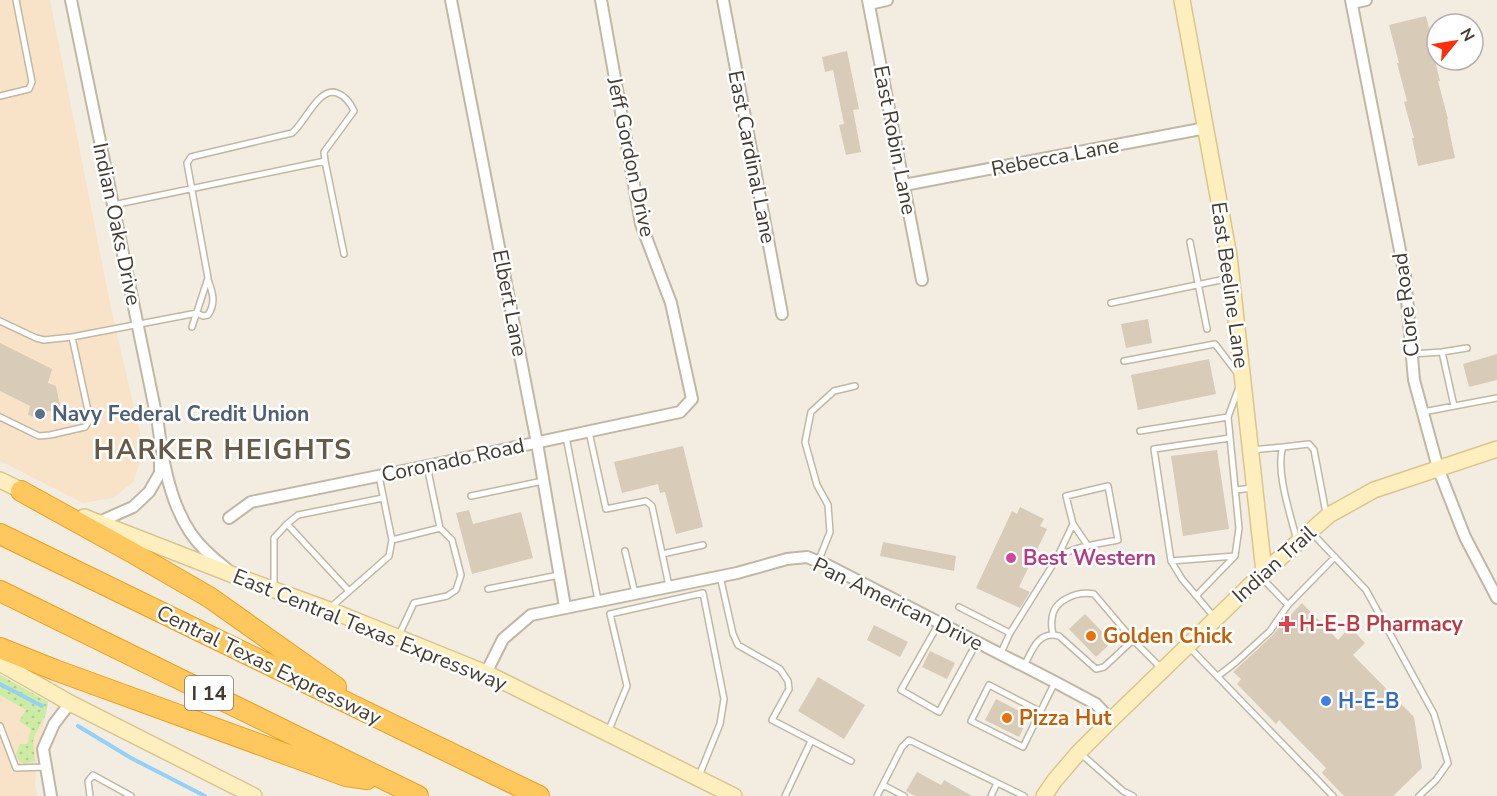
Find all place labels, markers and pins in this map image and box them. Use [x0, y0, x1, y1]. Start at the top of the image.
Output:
place label: Navy Federal Credit Union [52, 400, 309, 428]
marker: Navy Federal Credit Union [33, 407, 47, 421]
place label: Best Western [1023, 544, 1156, 572]
marker: Best Western [1004, 551, 1018, 565]
place label: H-E-B Pharmacy [1299, 610, 1464, 638]
marker: H-E-B Pharmacy [1280, 617, 1294, 631]
place label: Golden Chick [1103, 622, 1233, 650]
marker: Golden Chick [1084, 629, 1098, 643]
place label: H-E-B [1338, 687, 1399, 715]
marker: H-E-B [1319, 694, 1333, 708]
place label: Pizza Hut [1019, 704, 1112, 732]
marker: Pizza Hut [1000, 711, 1014, 725]

